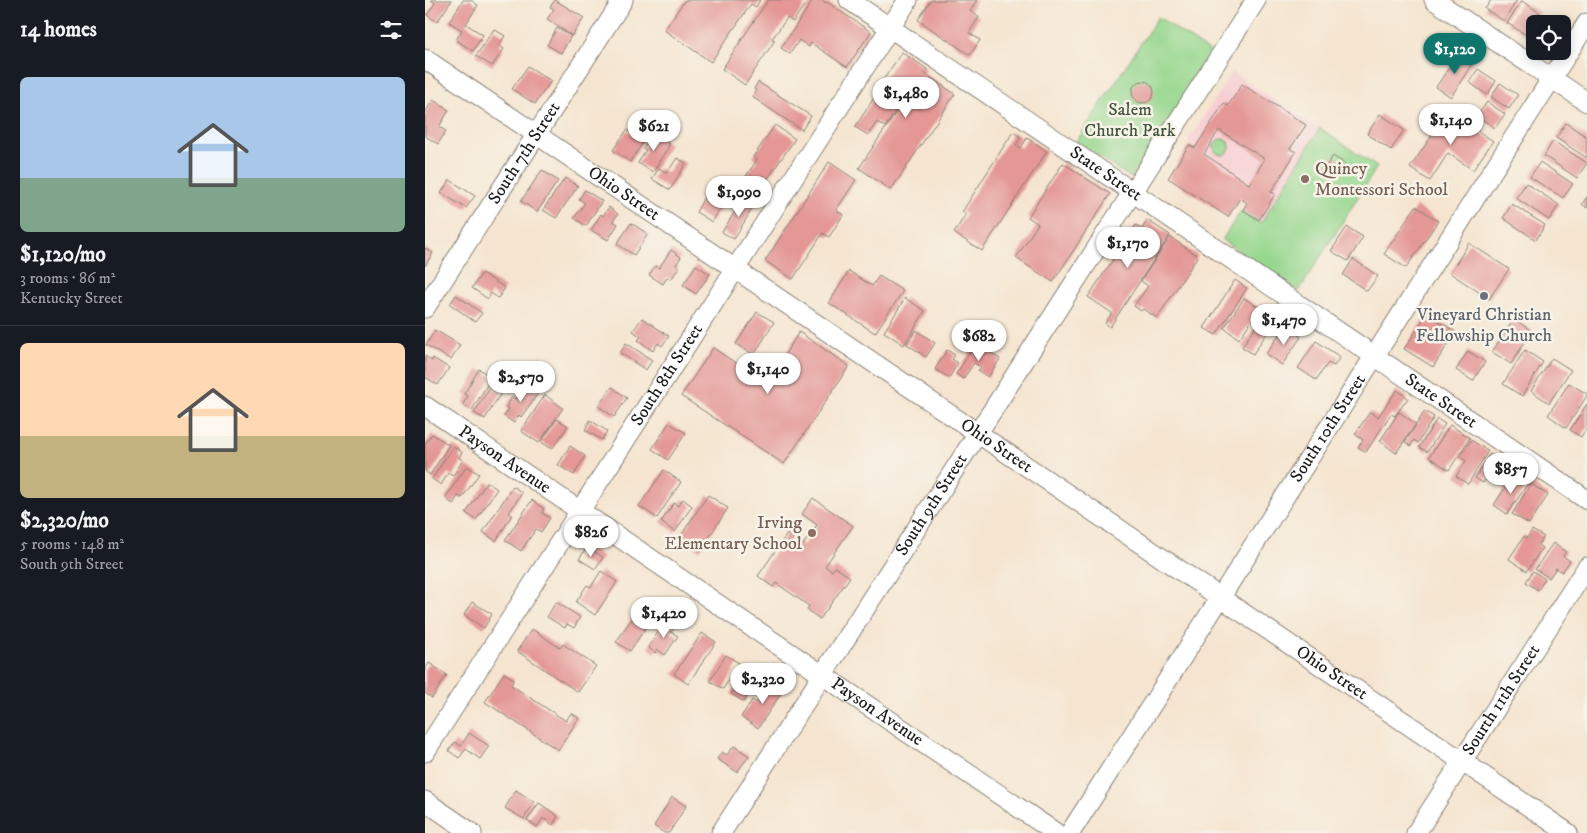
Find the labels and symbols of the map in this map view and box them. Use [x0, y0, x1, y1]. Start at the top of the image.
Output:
pin: $1,120 [1414, 32, 1496, 75]
pin: $1,480 [865, 76, 947, 119]
street label: South 7th Street [484, 98, 566, 208]
park label: Salem Church Park [1084, 99, 1176, 142]
pin: $1,140 [1410, 104, 1492, 146]
pin: $621 [624, 110, 684, 152]
street label: State Street [1065, 142, 1146, 206]
place label: Quincy Montessori School [1315, 158, 1448, 201]
street label: Ohio Street [584, 161, 664, 226]
marker: Quincy Montessori School [1299, 173, 1311, 185]
pin: $1,090 [698, 176, 780, 218]
pin: $1,170 [1087, 226, 1169, 269]
marker: Vineyard Christian Fellowship Church [1478, 290, 1490, 302]
pin: $1,470 [1243, 304, 1325, 346]
place label: Vineyard Christian Fellowship Church [1416, 304, 1552, 347]
street label: South 8th Street [626, 320, 708, 430]
pin: $682 [949, 320, 1009, 362]
pin: $1,140 [727, 352, 809, 395]
pin: $2,570 [480, 360, 562, 403]
street label: State Street [1401, 369, 1481, 433]
street label: South 10th Street [1286, 370, 1371, 487]
street label: Ohio Street [956, 414, 1037, 478]
street label: Payson Avenue [454, 421, 555, 499]
street label: South 9th Street [891, 450, 973, 560]
pin: $857 [1481, 452, 1541, 495]
place label: Irving Elementary School [664, 512, 803, 555]
pin: $826 [561, 516, 621, 558]
marker: Irving Elementary School [806, 527, 818, 539]
pin: $1,420 [623, 596, 705, 639]
street label: Sourth 11th Street [1458, 640, 1545, 760]
street label: Ohio Street [1292, 641, 1372, 705]
pin: $2,320 [722, 662, 804, 705]
street label: Payson Avenue [827, 673, 927, 751]

